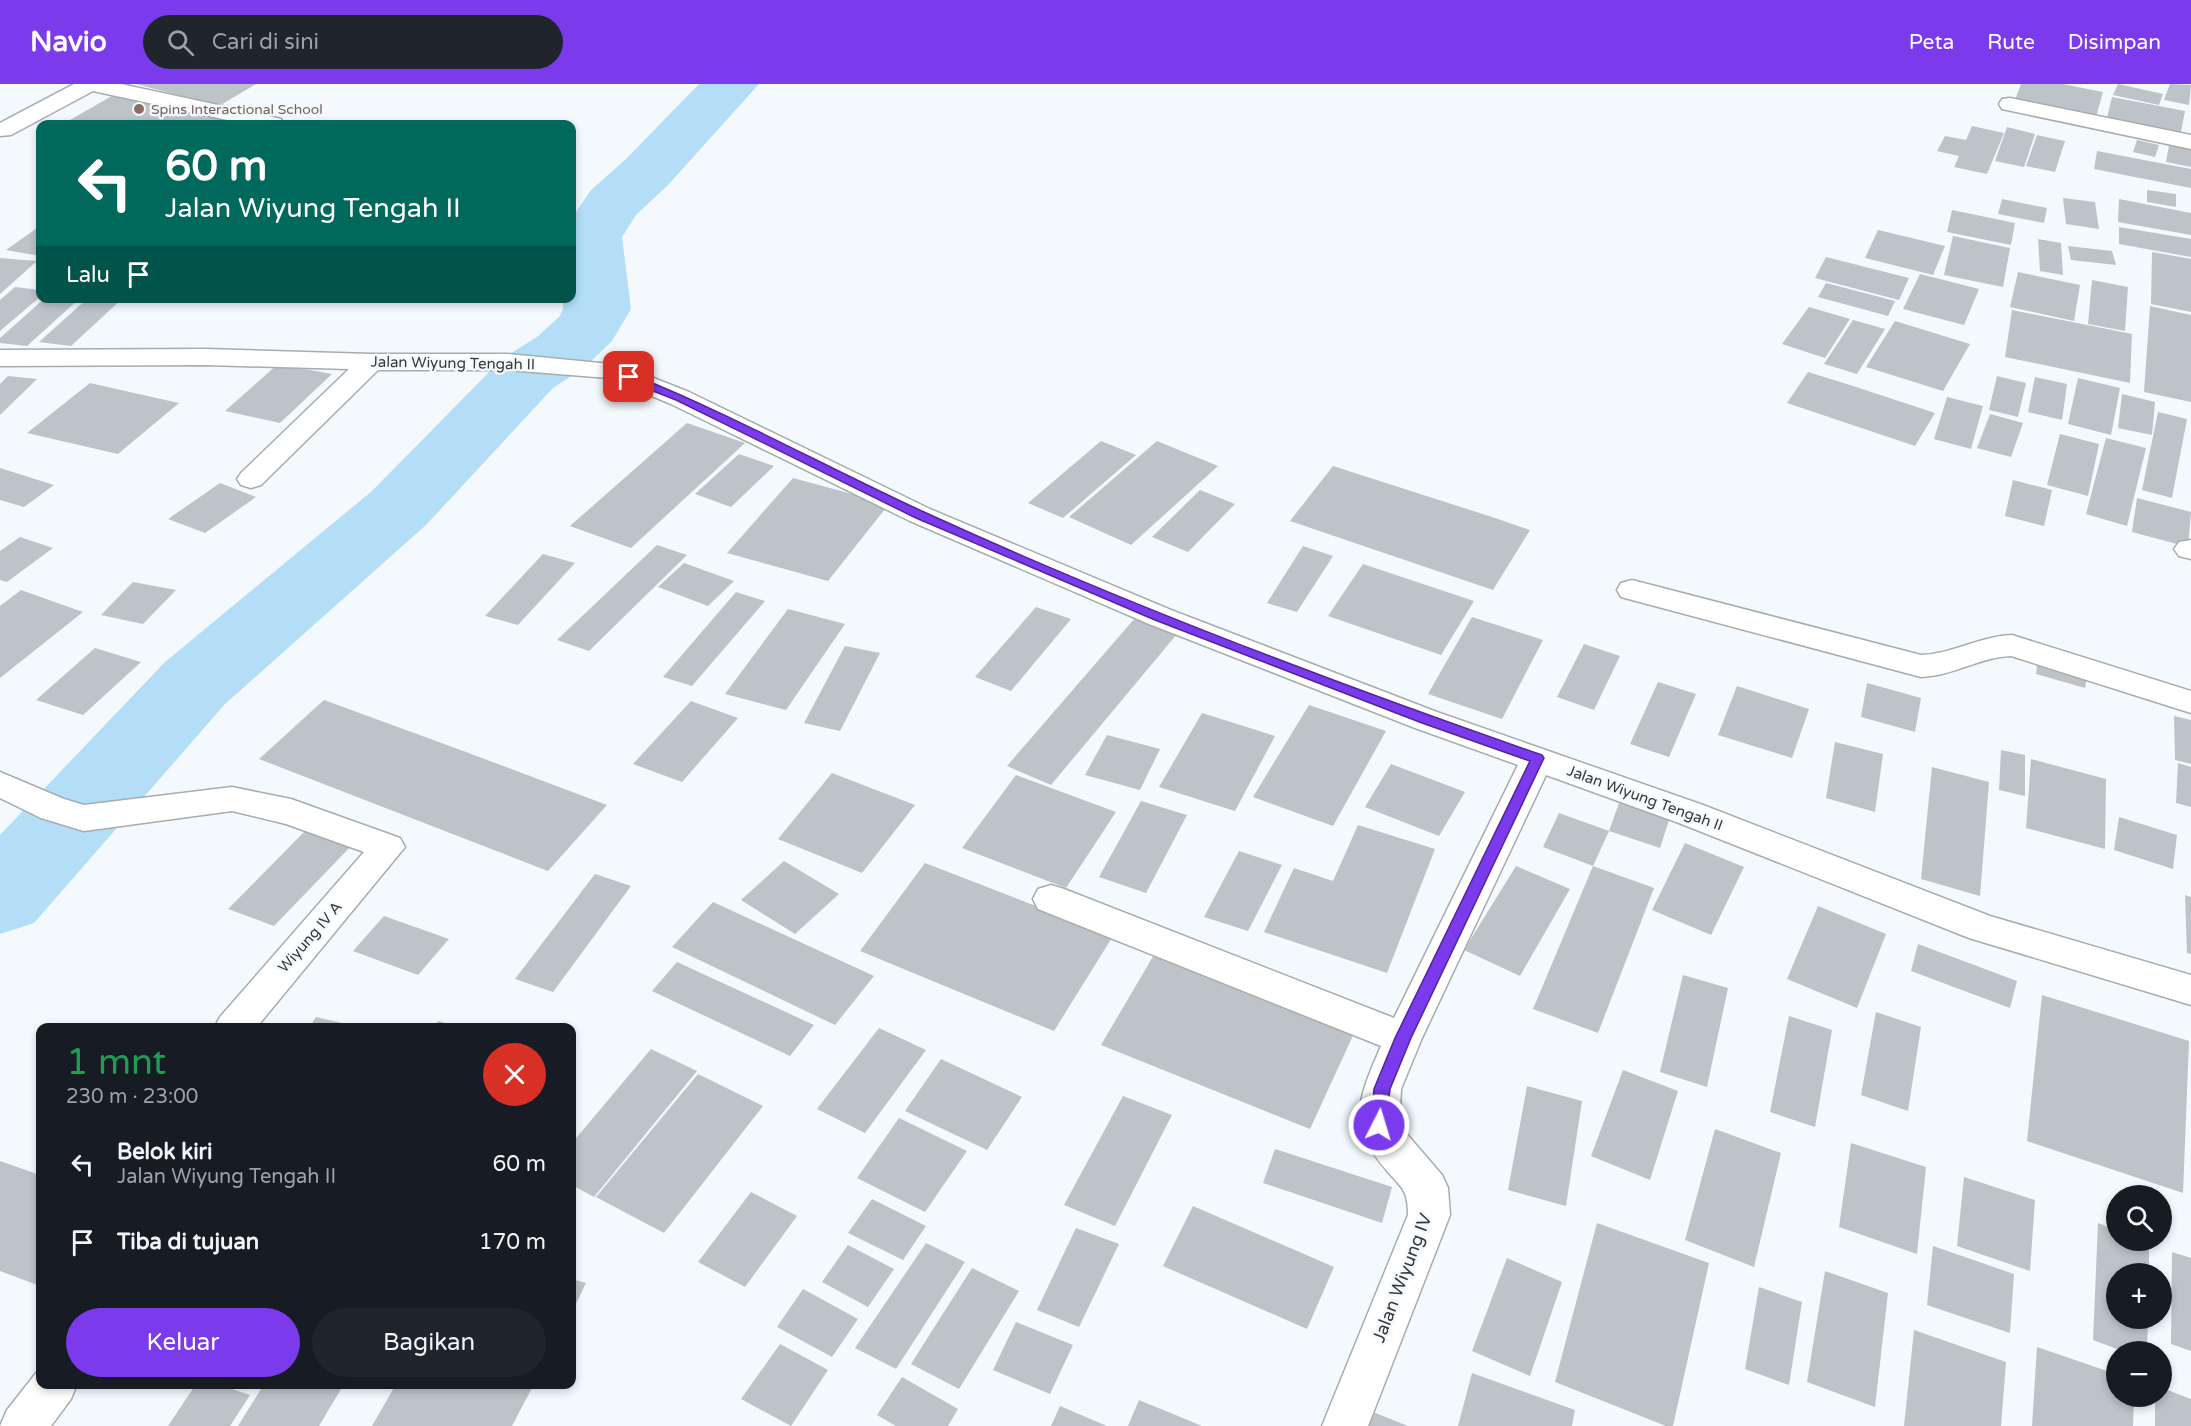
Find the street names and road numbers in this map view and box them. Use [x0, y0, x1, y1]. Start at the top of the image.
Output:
street label: Jalan Wiyung Tengah II [371, 353, 535, 373]
street label: Jalan Wiyung Tengah II [1565, 761, 1725, 835]
street label: Wiyung IV A [274, 898, 346, 976]
street label: Jalan Wiyung IV [1367, 1210, 1437, 1346]

